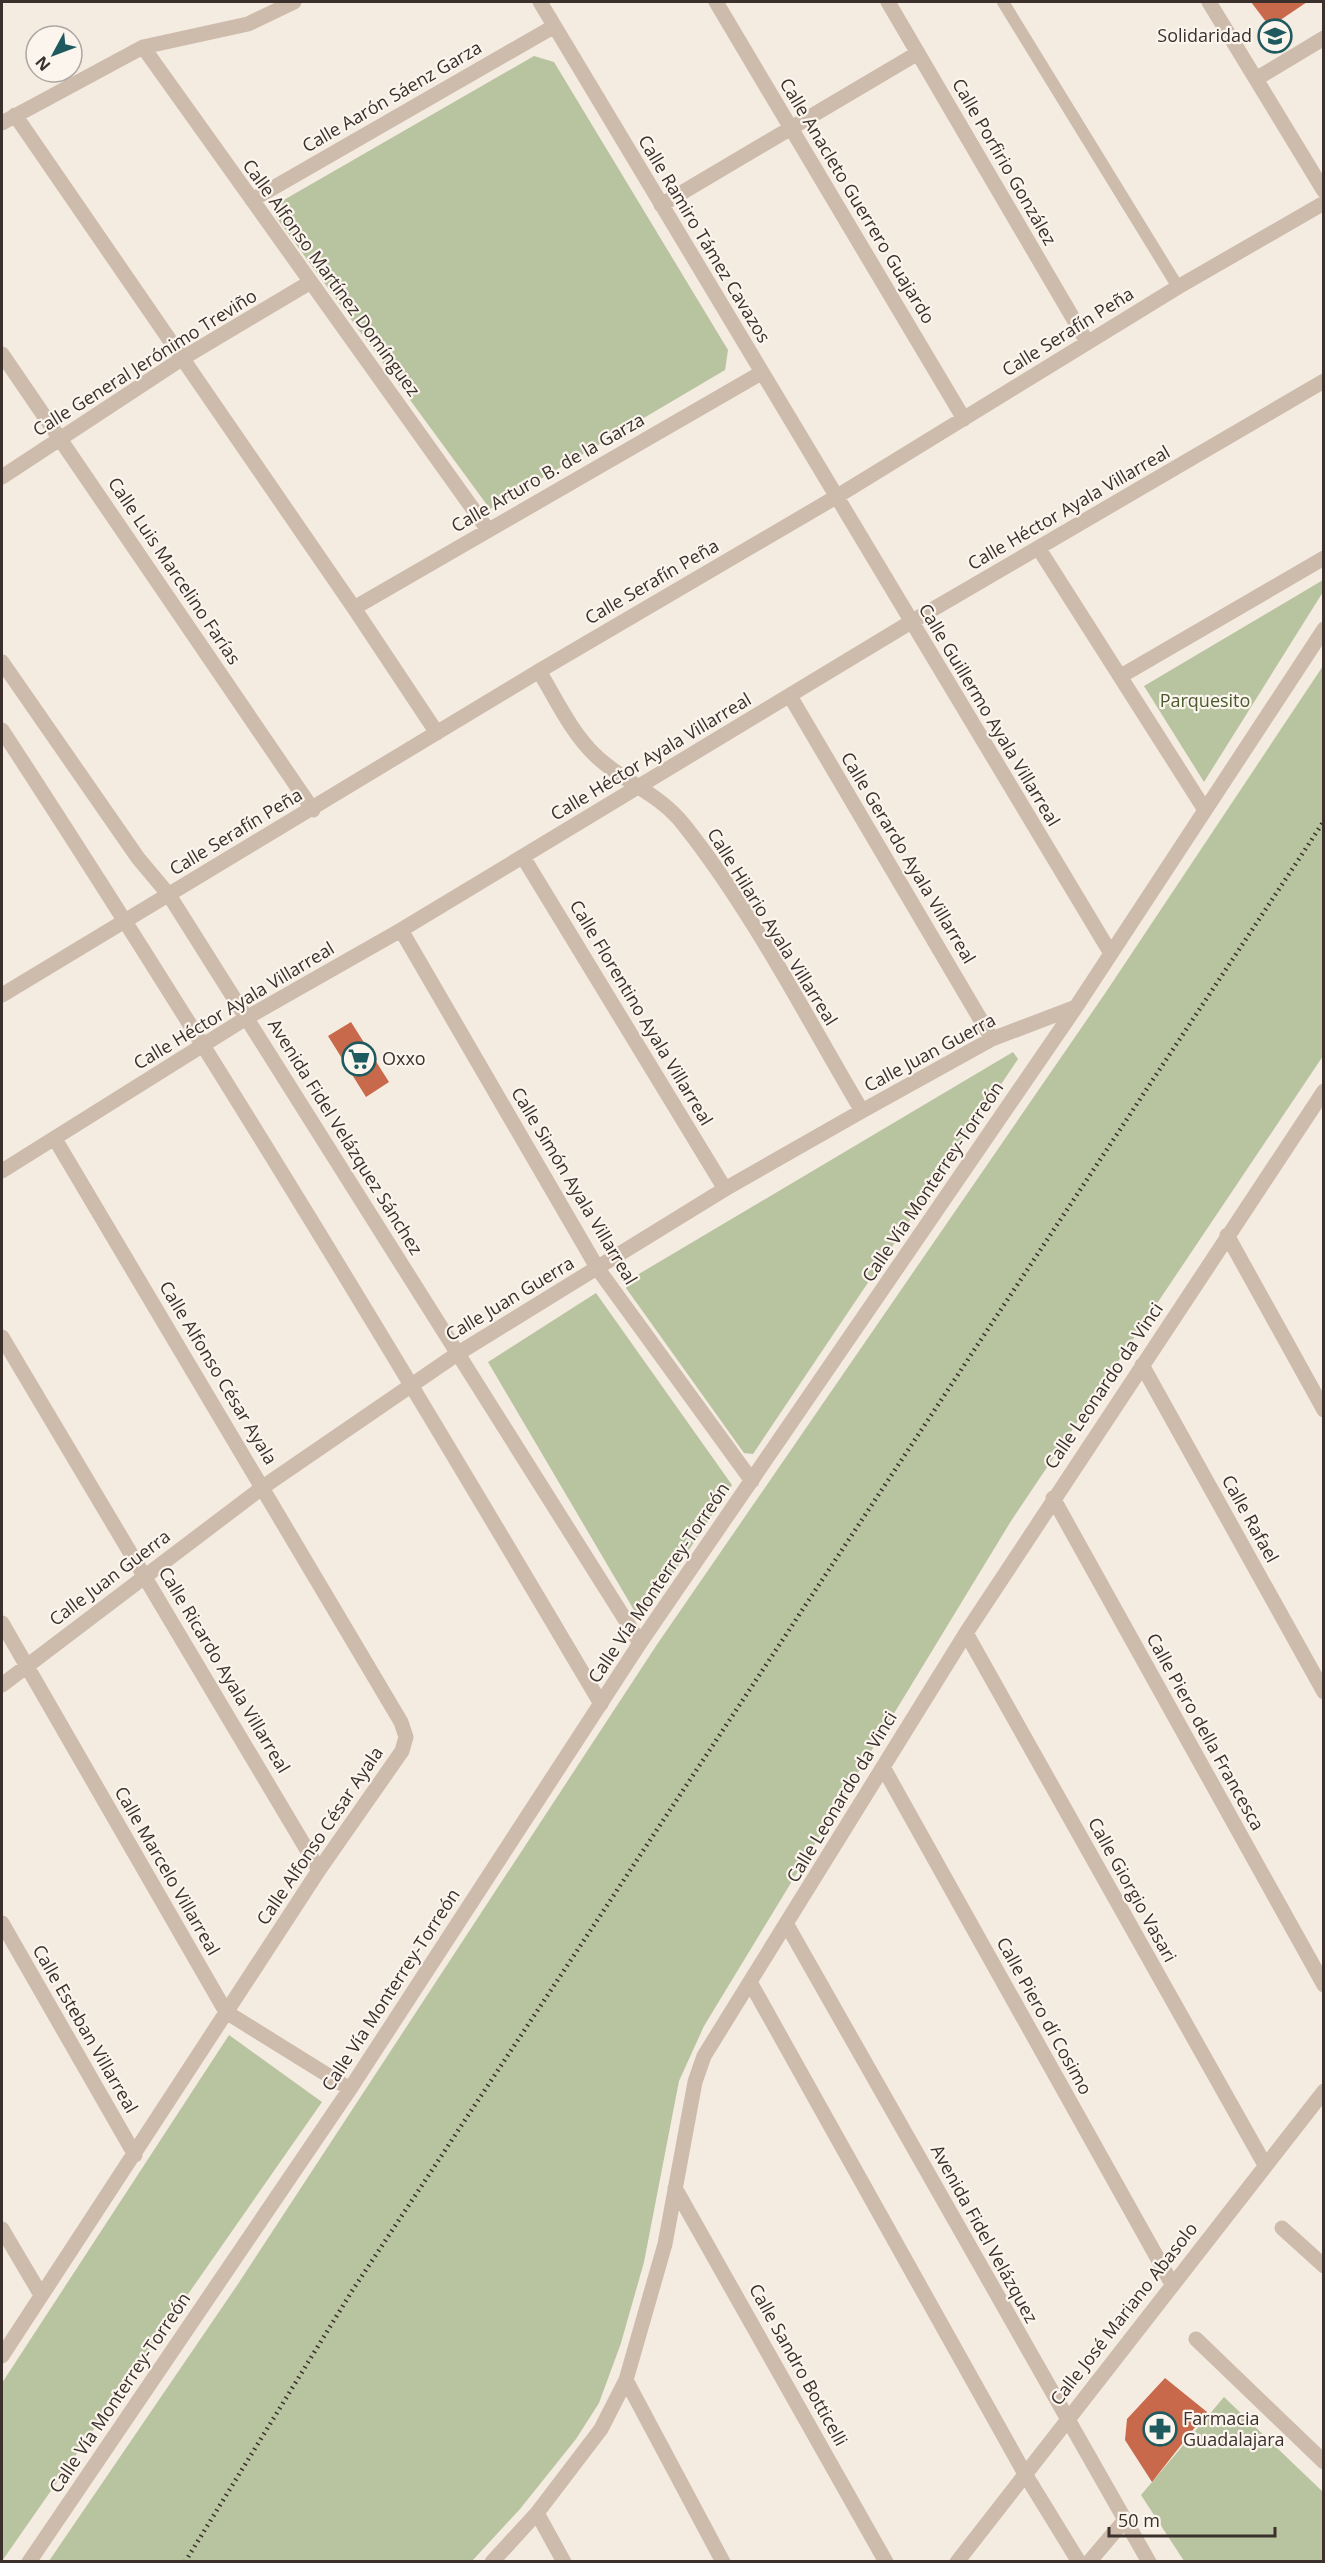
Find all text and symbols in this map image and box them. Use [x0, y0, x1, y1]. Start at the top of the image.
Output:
school or university icon: Solidaridad [1257, 18, 1293, 54]
place label: Solidaridad [1157, 23, 1252, 47]
north arrow [24, 24, 84, 84]
street label: Calle Aarón Sáenz Garza [297, 35, 486, 157]
text: N [30, 52, 55, 76]
street label: Calle Anacleto Guerrero Guajardo [775, 73, 941, 328]
street label: Calle Porfirio González [947, 74, 1062, 249]
street label: Calle Ramiro Támez Cavazos [633, 130, 777, 347]
street label: Calle Alfonso Martínez Domínguez [238, 154, 426, 401]
street label: Calle Serafín Peña [997, 281, 1138, 381]
street label: Calle General Jerónimo Treviño [28, 283, 261, 441]
street label: Calle Arturo B. de la Garza [447, 407, 648, 537]
street label: Calle Héctor Ayala Villarreal [963, 439, 1174, 575]
street label: Calle Luis Marcelino Farías [103, 472, 247, 669]
street label: Calle Serafín Peña [580, 533, 723, 629]
street label: Calle Guillermo Ayala Villarreal [914, 599, 1066, 830]
street label: Calle Héctor Ayala Villarreal [546, 687, 755, 826]
park label: Parquesito [1160, 688, 1250, 712]
street label: Calle Gerardo Ayala Villarreal [836, 747, 982, 968]
street label: Calle Serafín Peña [165, 782, 306, 880]
street label: Calle Hilario Ayala Villarreal [702, 823, 844, 1030]
street label: Calle Florentino Ayala Villarreal [565, 895, 719, 1130]
street label: Calle Héctor Ayala Villarreal [129, 936, 338, 1075]
street label: Calle Juan Guerra [860, 1007, 1000, 1097]
street label: Avenida Fidel Velázquez Sánchez [263, 1014, 429, 1259]
supermarket icon: Oxxo [341, 1041, 377, 1077]
place label: Oxxo [382, 1046, 426, 1070]
street label: Calle Vía Monterrey-Torreón [856, 1077, 1008, 1286]
street label: Calle Simón Ayala Villarreal [506, 1082, 643, 1289]
street label: Calle Juan Guerra [441, 1250, 578, 1346]
street label: Calle Alfonso César Ayala [154, 1276, 283, 1469]
street label: Calle Leonardo da Vinci [1039, 1298, 1168, 1473]
street label: Calle Rafael [1217, 1470, 1285, 1567]
street label: Calle Vía Monterrey-Torreón [582, 1478, 734, 1687]
street label: Calle Juan Guerra [44, 1524, 175, 1631]
street label: Calle Ricardo Ayala Villarreal [154, 1562, 296, 1777]
street label: Calle Piero della Francesca [1142, 1629, 1270, 1834]
street label: Calle Leonardo da Vinci [780, 1706, 902, 1887]
street label: Calle Alfonso César Ayala [250, 1742, 388, 1929]
street label: Calle Marcelo Villarreal [110, 1782, 226, 1959]
street label: Calle Giorgio Vasari [1083, 1813, 1183, 1966]
street label: Calle Vía Monterrey-Torreón [316, 1884, 465, 2095]
street label: Calle Piero dí Cosimo [992, 1932, 1098, 2099]
street label: Calle Esteban Villarreal [28, 1940, 144, 2117]
street label: Avenida Fidel Velázquez [926, 2140, 1044, 2327]
street label: Calle José Mariano Abasolo [1044, 2217, 1202, 2410]
street label: Calle Sandro Botticelli [744, 2279, 854, 2450]
street label: Calle Vía Monterrey-Torreón [43, 2288, 195, 2497]
place label: Farmacia Guadalajara [1183, 2406, 1285, 2451]
pharmacy icon: Farmacia Guadalajara [1142, 2411, 1178, 2447]
scale bar [1109, 2500, 1276, 2538]
text: 50 m [1118, 2508, 1160, 2532]

